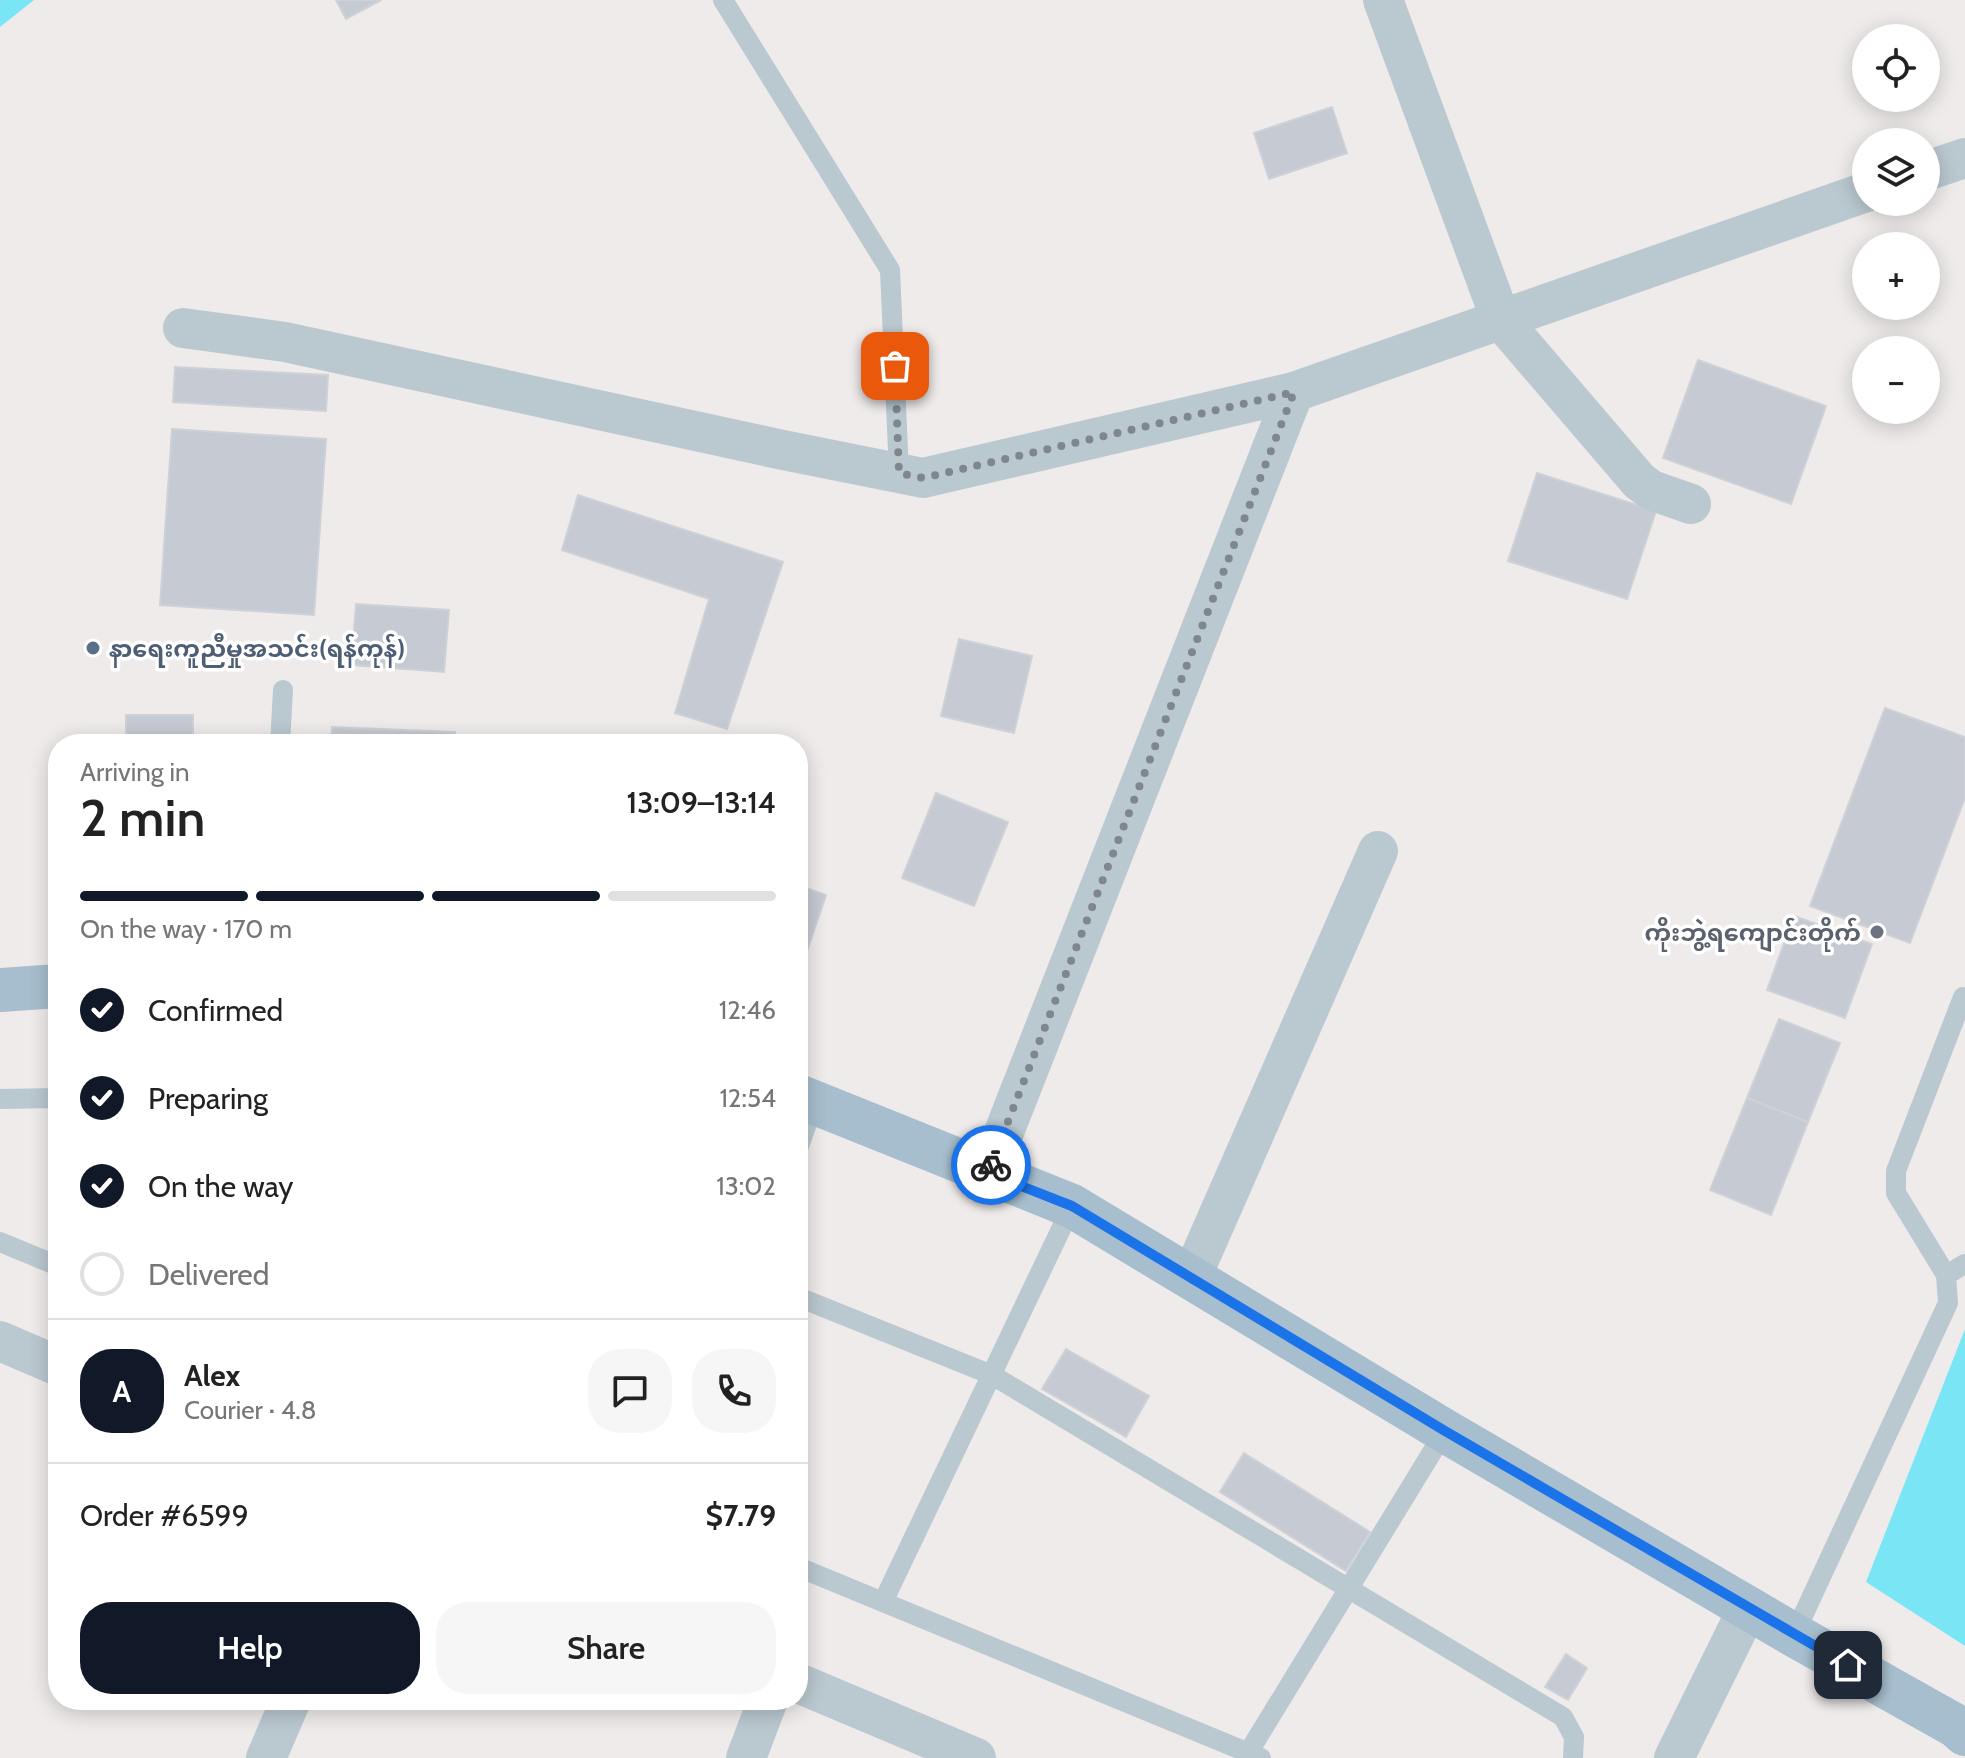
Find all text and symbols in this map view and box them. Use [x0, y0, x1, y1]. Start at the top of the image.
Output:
map controls [1852, 24, 1940, 424]
button: locate [1852, 24, 1940, 112]
button: layers [1852, 128, 1940, 216]
button: + [1852, 232, 1940, 320]
pin [861, 332, 929, 400]
button: − [1852, 336, 1940, 424]
icon: bag [873, 344, 917, 388]
place label: နာရေးကူညီမှုအသင်း(ရန်ကုန်) [109, 633, 405, 668]
marker: နာရေးကူညီမှုအသင်း(ရန်ကုန်) [84, 639, 102, 657]
text: Arriving in [80, 756, 190, 788]
text: 13:09–13:14 [627, 784, 776, 821]
text: 2 min [80, 786, 205, 849]
text: On the way · 170 m [80, 913, 292, 945]
place label: ကိုးဘွဲ့ရကျောင်းတိုက် [1644, 917, 1861, 953]
marker: ကိုးဘွဲ့ရကျောင်းတိုက် [1868, 923, 1886, 941]
icon: check [80, 988, 124, 1032]
text: Confirmed [148, 992, 283, 1029]
text: 12:46 [719, 994, 776, 1026]
icon: check [80, 1076, 124, 1120]
text: Preparing [148, 1080, 268, 1117]
text: 12:54 [719, 1082, 776, 1114]
courier [951, 1125, 1031, 1205]
icon: bike [969, 1143, 1013, 1187]
icon: check [80, 1164, 124, 1208]
text: On the way [148, 1168, 293, 1205]
text: 13:02 [716, 1170, 776, 1202]
text: Delivered [148, 1256, 269, 1293]
button: chat [588, 1349, 672, 1433]
button: phone [692, 1349, 776, 1433]
text: Alex [184, 1357, 240, 1394]
text: A [113, 1373, 131, 1410]
text: Courier · 4.8 [184, 1394, 317, 1426]
text: Order #6599 [80, 1497, 249, 1534]
text: $7.79 [706, 1497, 776, 1534]
button: Help [80, 1602, 420, 1694]
button: Share [436, 1602, 776, 1694]
pin [1814, 1631, 1882, 1699]
icon: home [1826, 1643, 1870, 1687]

